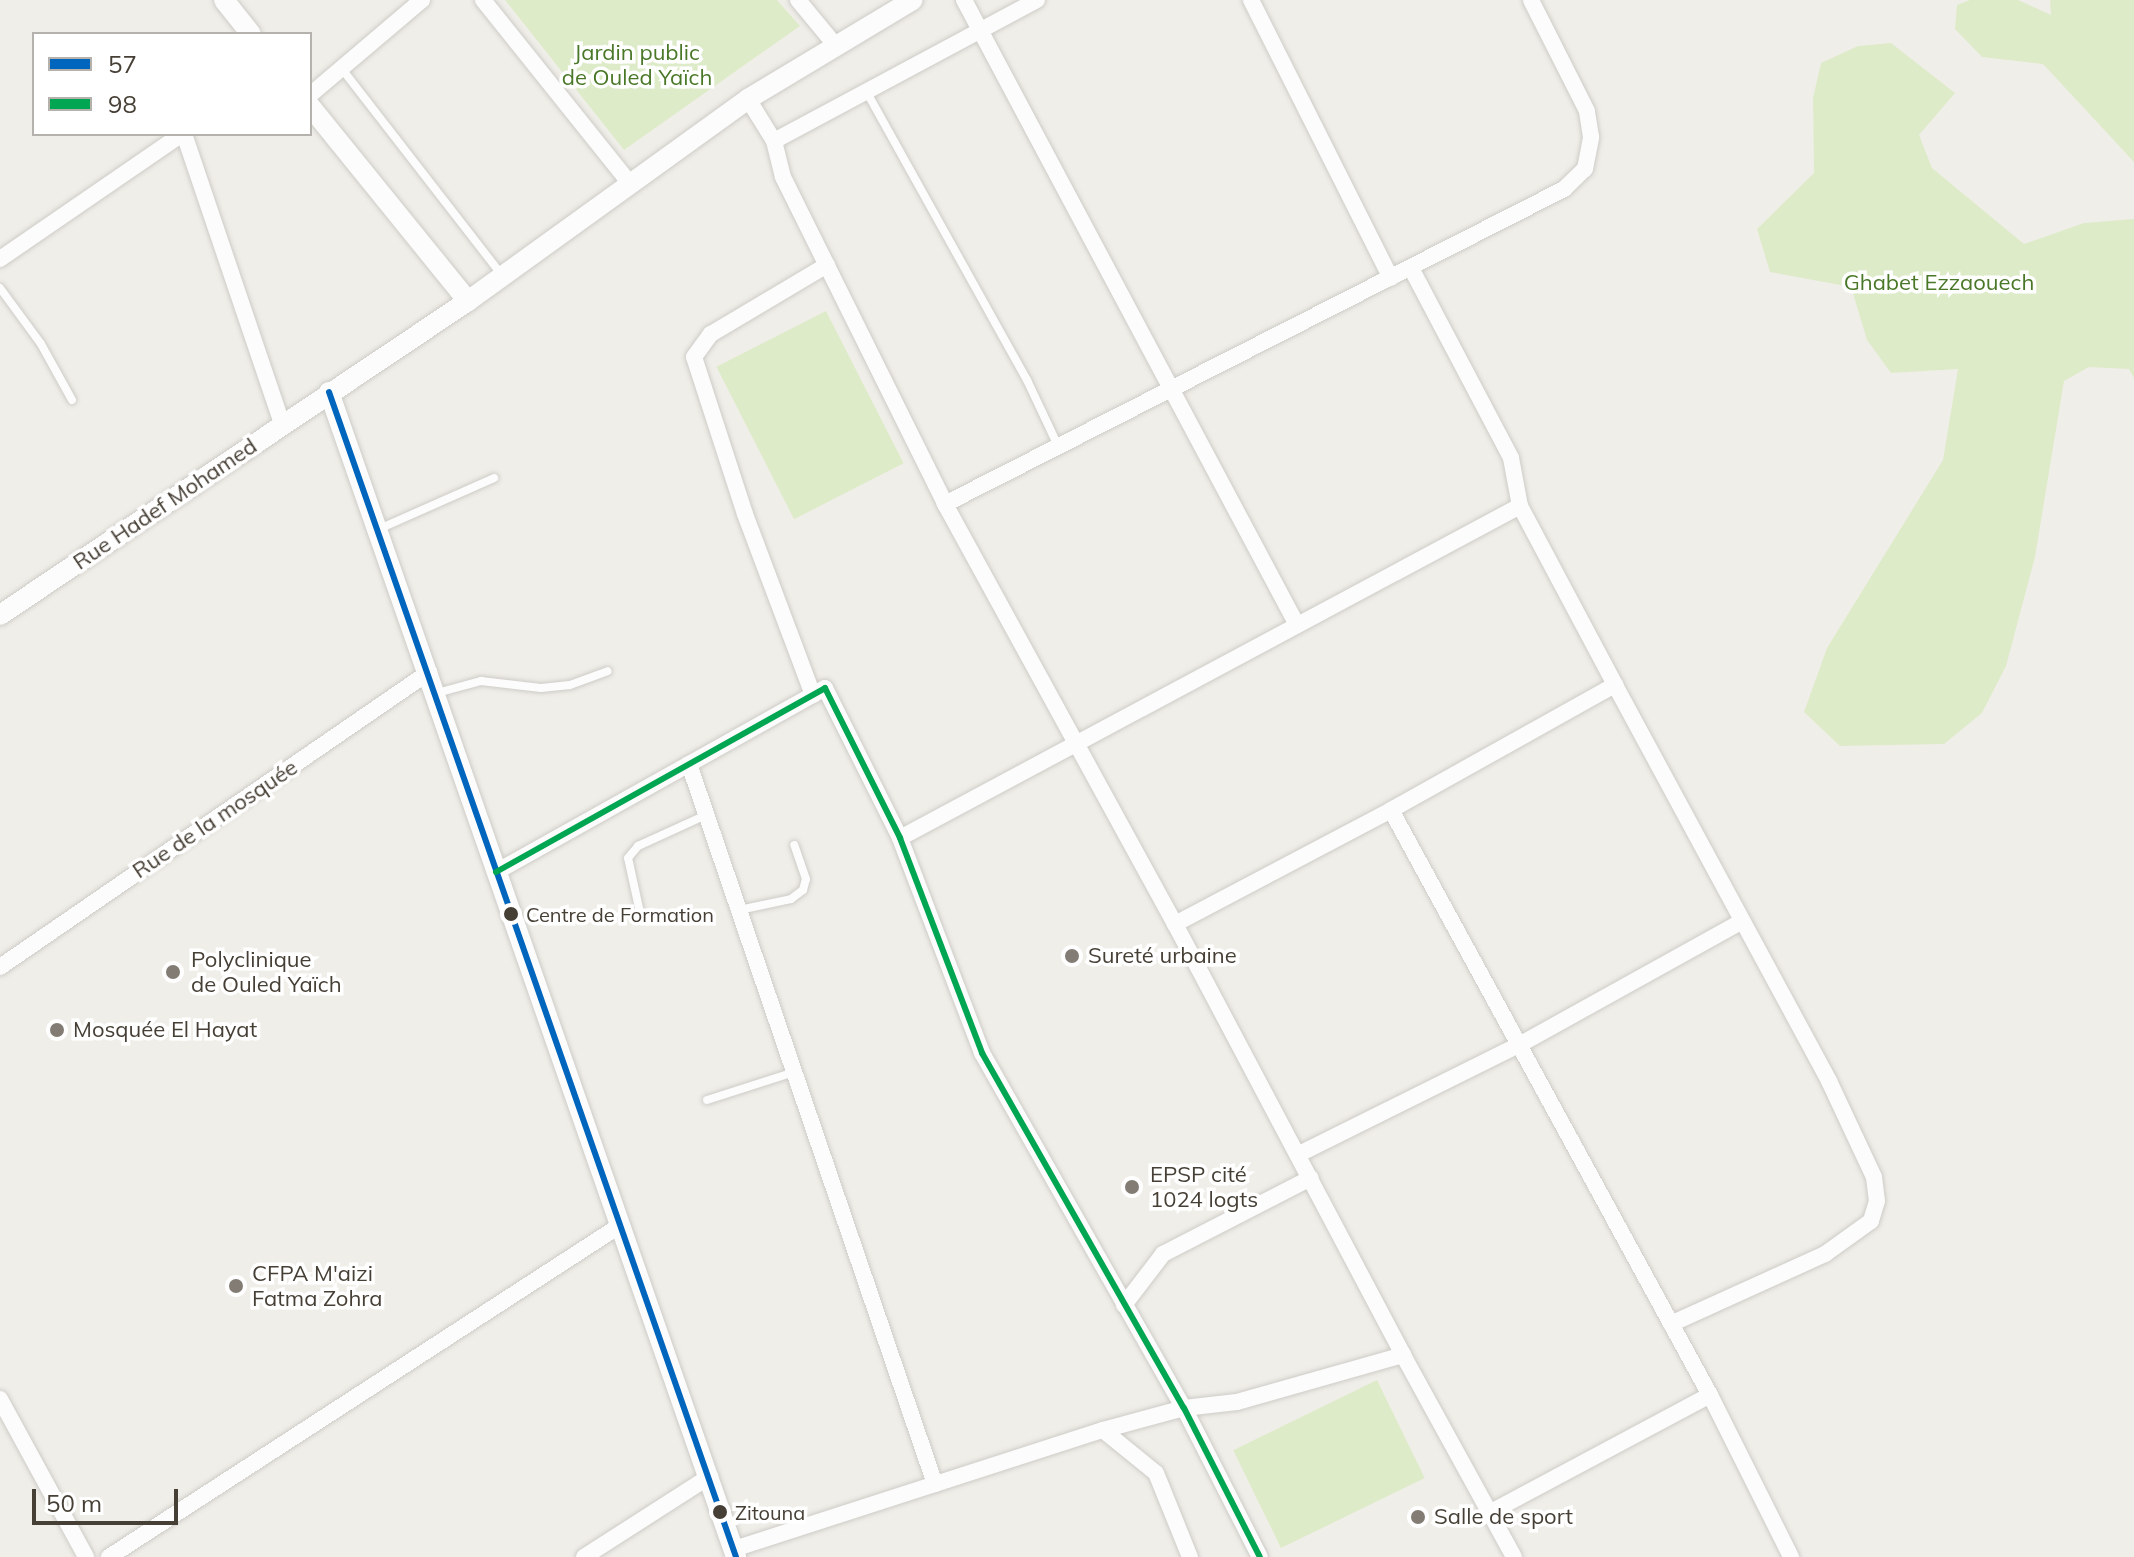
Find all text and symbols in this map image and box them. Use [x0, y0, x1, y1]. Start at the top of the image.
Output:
legend [32, 32, 312, 136]
park label: Jardin public de Ouled Yaïch [562, 39, 712, 90]
text: 57 [108, 49, 137, 79]
text: 98 [108, 89, 137, 119]
park label: Ghabet Ezzaouech [1844, 270, 2034, 296]
street label: Rue Hadef Mohamed [68, 433, 262, 575]
street label: Rue de la mosquée [127, 754, 303, 884]
place label: Centre de Formation [526, 902, 714, 926]
marker: Centre de Formation [503, 906, 519, 922]
place label: Sureté urbaine [1088, 943, 1237, 969]
place label: Polyclinique de Ouled Yaïch [191, 946, 342, 998]
marker: Sureté urbaine [1063, 947, 1081, 965]
marker: Polyclinique de Ouled Yaïch [162, 961, 184, 983]
place label: Mosquée El Hayat [73, 1017, 257, 1043]
marker: Mosquée El Hayat [48, 1021, 66, 1039]
place label: EPSP cité 1024 logts [1150, 1161, 1258, 1212]
marker: EPSP cité 1024 logts [1121, 1176, 1143, 1198]
place label: CFPA M'aizi Fatma Zohra [252, 1260, 382, 1312]
marker: CFPA M'aizi Fatma Zohra [227, 1277, 245, 1295]
scale bar [36, 1473, 182, 1523]
text: 50 m [46, 1488, 102, 1518]
place label: Zitouna [735, 1500, 805, 1524]
marker: Zitouna [712, 1504, 728, 1520]
place label: Salle de sport [1434, 1504, 1573, 1530]
marker: Salle de sport [1409, 1508, 1427, 1526]

